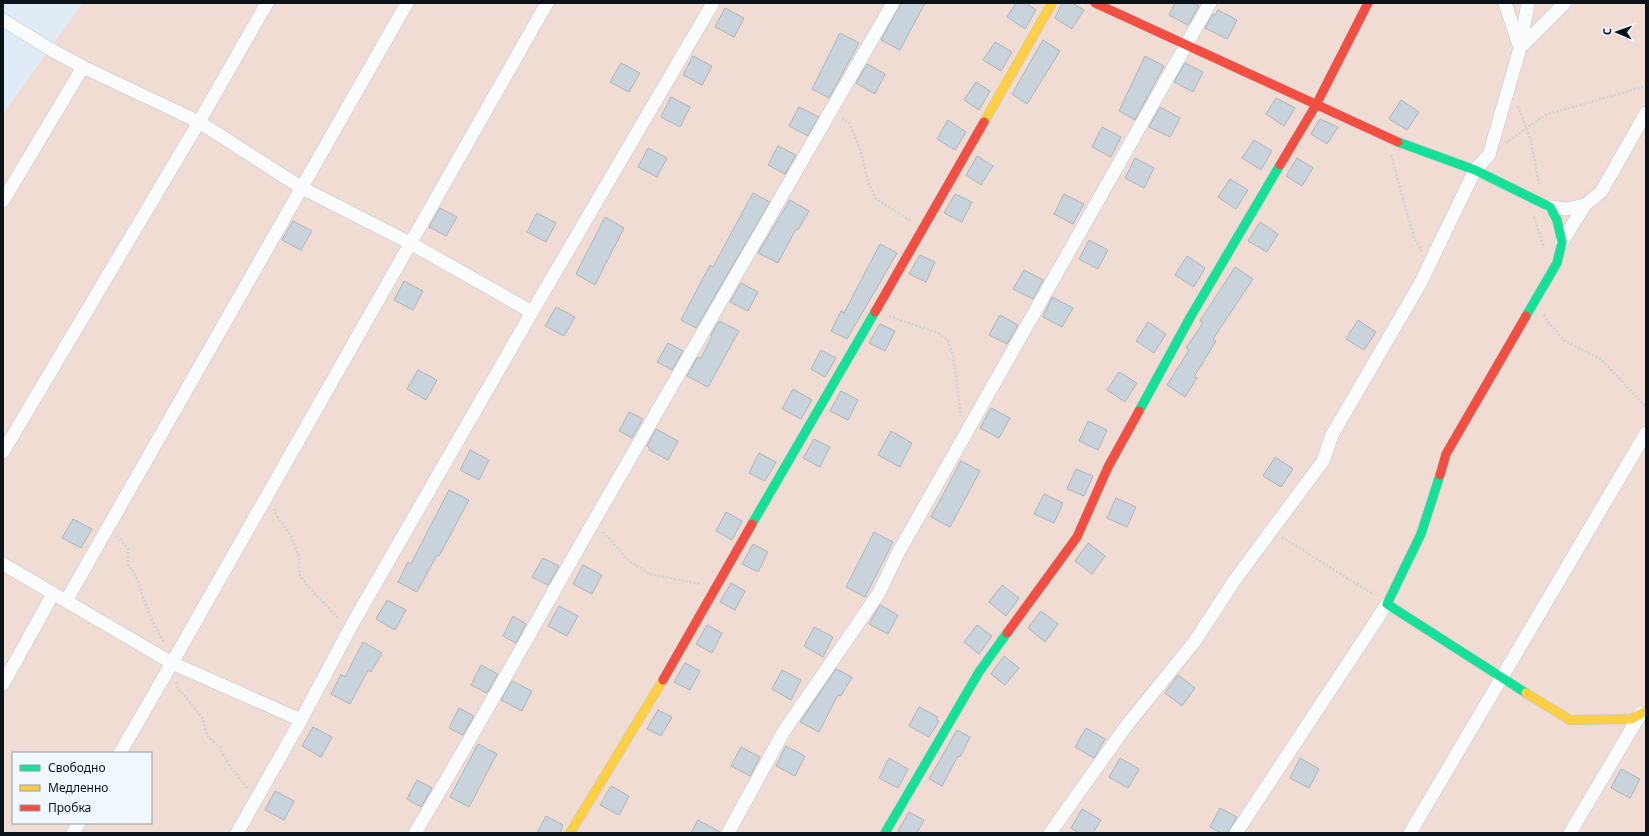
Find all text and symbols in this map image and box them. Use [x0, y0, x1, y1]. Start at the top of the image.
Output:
north arrow [1597, 12, 1637, 52]
text: С [1599, 28, 1614, 35]
legend [12, 752, 152, 824]
text: Свободно [48, 759, 106, 776]
text: Медленно [48, 779, 108, 796]
text: Пробка [48, 799, 91, 816]

